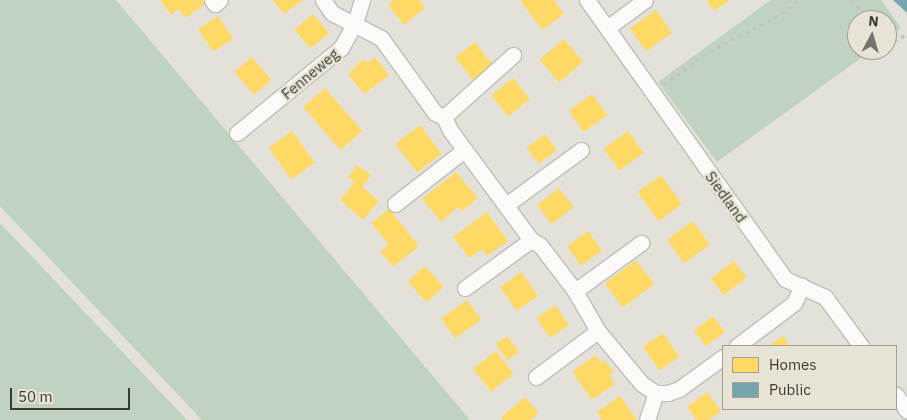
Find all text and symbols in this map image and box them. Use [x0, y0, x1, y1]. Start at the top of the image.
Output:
north arrow [847, 10, 897, 60]
text: N [867, 12, 879, 31]
street label: Fenneweg [278, 45, 342, 103]
street label: Siedland [701, 168, 751, 226]
legend [722, 345, 897, 410]
text: Homes [769, 355, 817, 374]
scale bar [12, 378, 132, 410]
text: Public [769, 380, 811, 399]
text: 50 m [18, 387, 53, 406]

